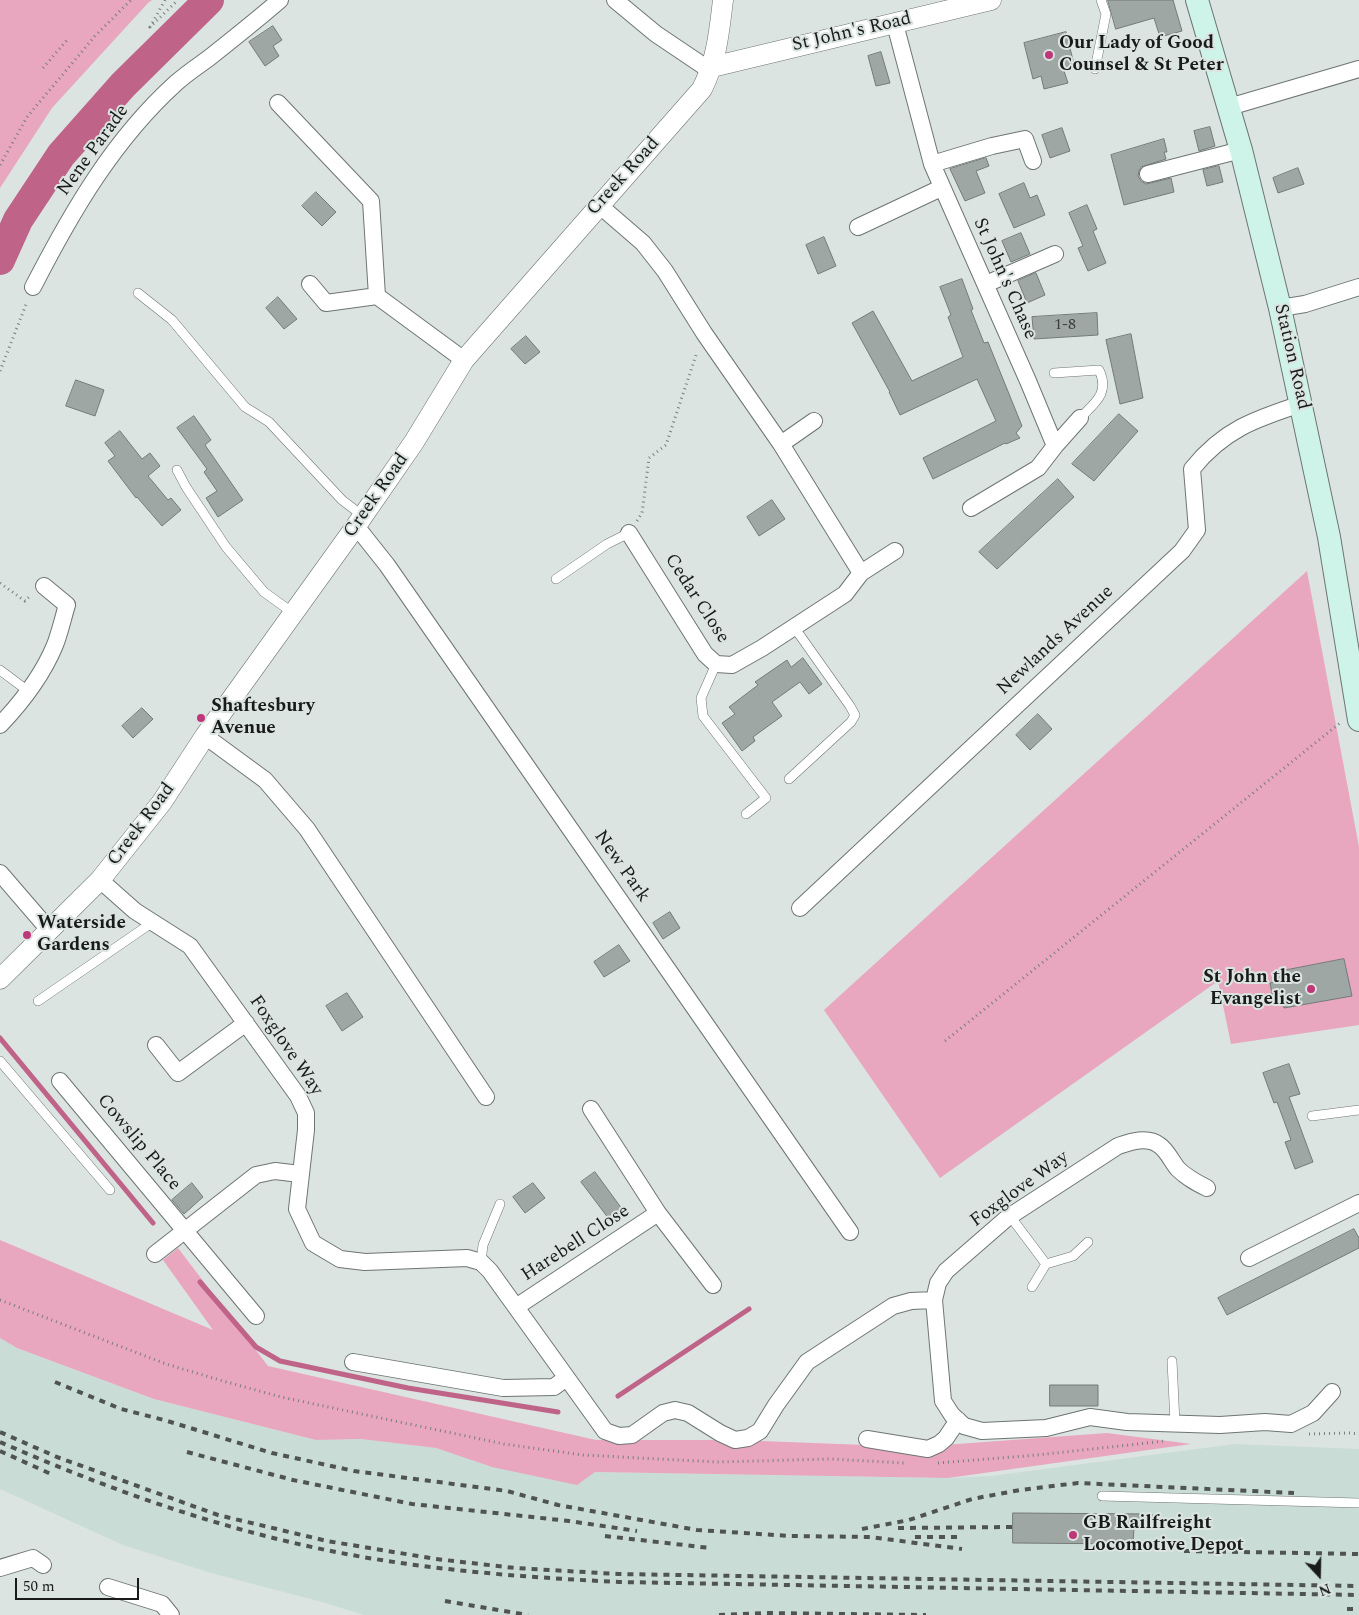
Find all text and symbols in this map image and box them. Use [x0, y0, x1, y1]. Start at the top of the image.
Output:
street label: St John's Road [790, 8, 914, 58]
place label: Our Lady of Good Counsel & St Peter [1059, 33, 1224, 77]
marker: Our Lady of Good Counsel & St Peter [1043, 49, 1055, 61]
street label: Nene Parade [53, 101, 135, 201]
street label: Creek Road [583, 133, 665, 221]
street label: St John's Chase [967, 215, 1041, 343]
street label: Station Road [1268, 302, 1314, 412]
house number: 1-8 [1054, 316, 1076, 336]
street label: Creek Road [340, 449, 414, 543]
street label: Cedar Close [659, 550, 733, 648]
street label: Newlands Avenue [993, 581, 1119, 701]
place label: Shaftesbury Avenue [211, 696, 315, 740]
marker: Shaftesbury Avenue [195, 712, 207, 724]
street label: Creek Road [103, 779, 181, 871]
street label: New Park [588, 827, 654, 907]
place label: Waterside Gardens [37, 913, 126, 957]
marker: Waterside Gardens [21, 929, 33, 941]
place label: St John the Evangelist [1203, 967, 1301, 1011]
marker: St John the Evangelist [1305, 983, 1317, 995]
street label: Foxglove Way [243, 992, 327, 1100]
street label: Cowslip Place [91, 1090, 185, 1196]
street label: Foxglove Way [966, 1147, 1074, 1233]
street label: Harebell Close [518, 1201, 634, 1287]
place label: GB Railfreight Locomotive Depot [1083, 1513, 1244, 1557]
marker: GB Railfreight Locomotive Depot [1067, 1529, 1079, 1541]
north arrow [1294, 1550, 1344, 1600]
scale bar [18, 1568, 141, 1600]
text: 50 m [23, 1575, 55, 1598]
text: N [1315, 1578, 1334, 1601]

